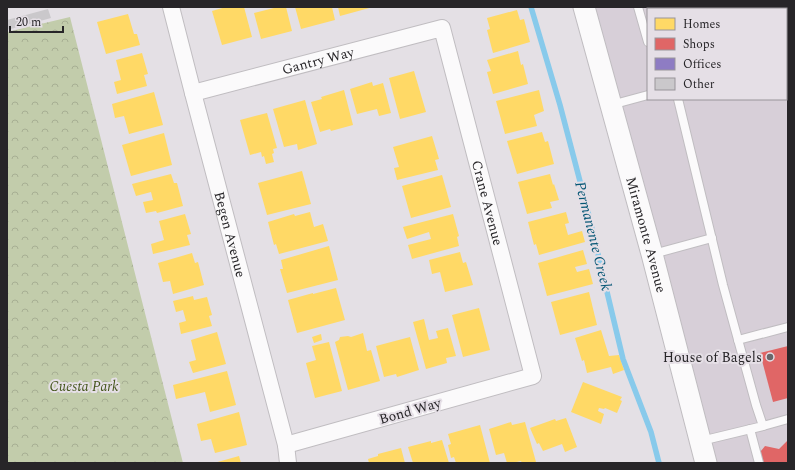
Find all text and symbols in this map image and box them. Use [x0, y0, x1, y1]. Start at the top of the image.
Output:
scale bar [10, 8, 63, 34]
legend [647, 8, 787, 100]
text: 20 m [16, 13, 41, 32]
text: Homes [683, 15, 721, 34]
text: Shops [683, 35, 715, 54]
street label: Gantry Way [280, 41, 357, 80]
text: Offices [683, 55, 722, 74]
text: Other [683, 75, 715, 94]
street label: Crane Avenue [466, 158, 509, 248]
street label: Miramonte Avenue [621, 174, 672, 295]
water label: Permanente Creek [568, 179, 618, 293]
street label: Begen Avenue [209, 189, 252, 280]
place label: House of Bagels [663, 347, 762, 368]
marker: House of Bagels [765, 352, 775, 362]
park label: Cuesta Park [49, 376, 119, 397]
street label: Bond Way [377, 392, 445, 430]

